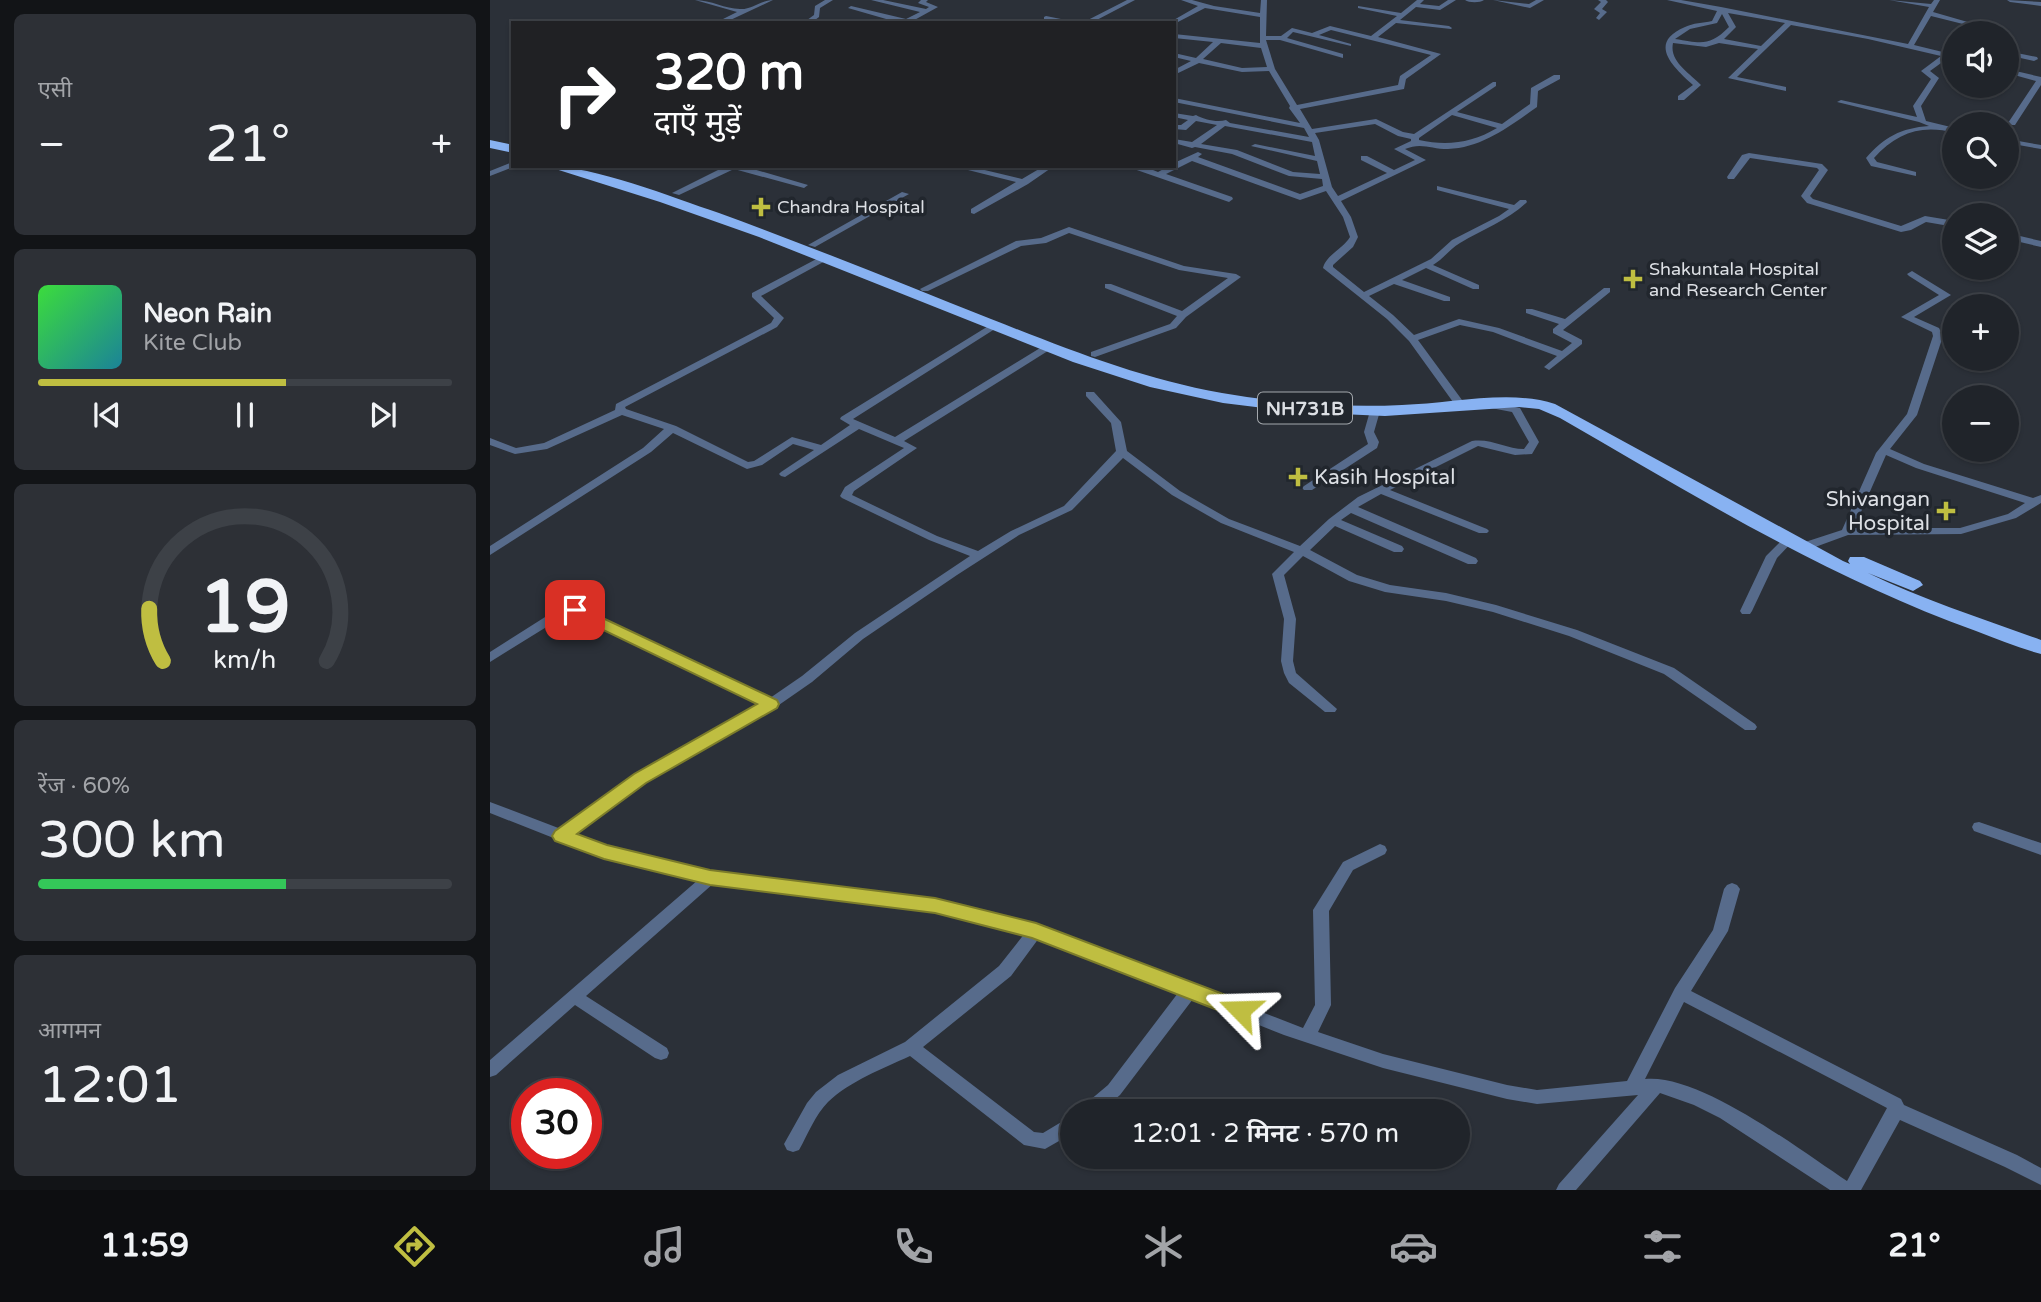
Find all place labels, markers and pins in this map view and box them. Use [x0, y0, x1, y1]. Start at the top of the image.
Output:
place label: Chandra Hospital [777, 196, 925, 218]
marker: Chandra Hospital [751, 197, 771, 217]
place label: Shakuntala Hospital and Research Center [1649, 258, 1827, 301]
marker: Shakuntala Hospital and Research Center [1623, 269, 1643, 289]
place label: Kasih Hospital [1314, 465, 1455, 490]
marker: Kasih Hospital [1288, 467, 1308, 487]
place label: Shivangan Hospital [1826, 487, 1930, 536]
marker: Shivangan Hospital [1936, 501, 1956, 521]
pin [545, 580, 605, 640]

